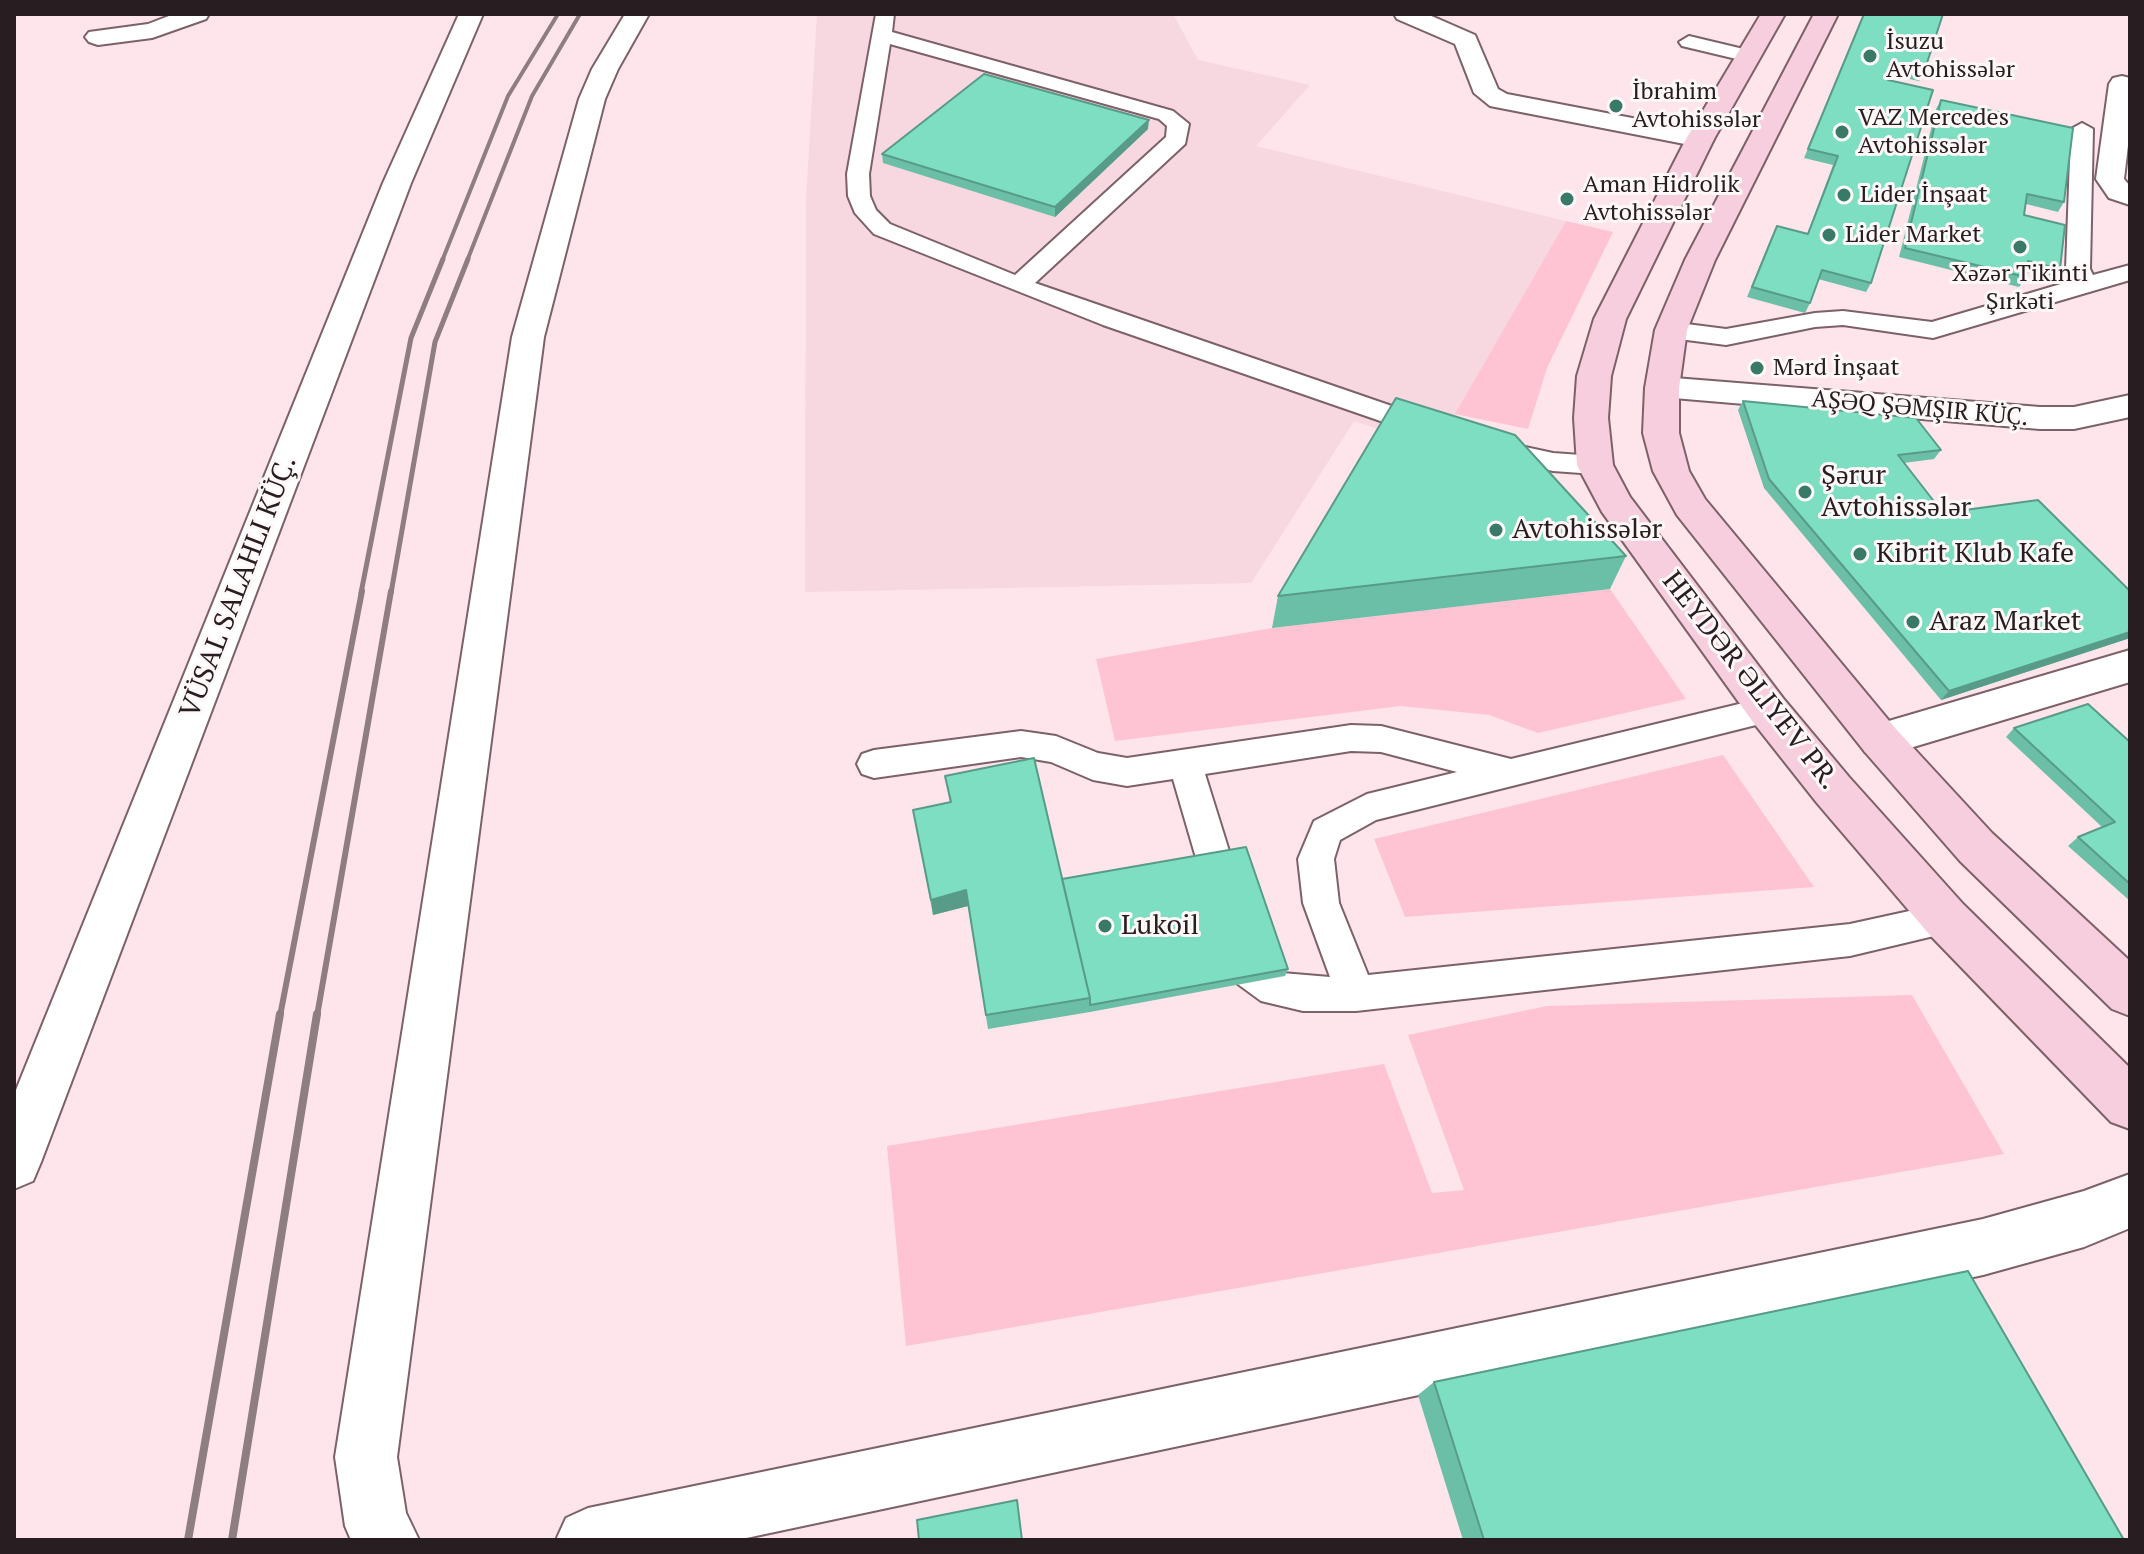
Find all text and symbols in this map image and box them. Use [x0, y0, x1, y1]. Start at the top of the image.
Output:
place label: İsuzu Avtohissələr [1886, 28, 2015, 84]
marker: İsuzu Avtohissələr [1861, 47, 1879, 65]
place label: İbrahim Avtohissələr [1632, 78, 1761, 134]
marker: İbrahim Avtohissələr [1607, 97, 1625, 115]
place label: VAZ Mercedes Avtohissələr [1858, 104, 2009, 160]
marker: VAZ Mercedes Avtohissələr [1833, 123, 1851, 141]
place label: Aman Hidrolik Avtohissələr [1583, 171, 1740, 227]
place label: Lider İnşaat [1860, 181, 1988, 209]
marker: Lider İnşaat [1835, 186, 1853, 204]
marker: Aman Hidrolik Avtohissələr [1558, 190, 1576, 208]
place label: Lider Market [1845, 221, 1981, 249]
marker: Lider Market [1820, 226, 1838, 244]
marker: Xəzər Tikinti Şırkəti [2011, 238, 2029, 256]
place label: Xəzər Tikinti Şırkəti [1952, 260, 2088, 316]
place label: Mərd İnşaat [1773, 354, 1900, 382]
marker: Mərd İnşaat [1748, 359, 1766, 377]
street label: AŞƏQ ŞƏMŞIR KÜÇ. [1810, 385, 2030, 433]
street label: VÜSAL SALAHLI KÜÇ. [173, 451, 305, 723]
place label: Şərur Avtohissələr [1821, 459, 1971, 525]
marker: Şərur Avtohissələr [1796, 483, 1814, 501]
place label: Avtohissələr [1512, 513, 1662, 547]
marker: Avtohissələr [1487, 521, 1505, 539]
place label: Kibrit Klub Kafe [1876, 537, 2074, 571]
marker: Kibrit Klub Kafe [1851, 545, 1869, 563]
street label: HEYDƏR ƏLIYEV PR. [1654, 565, 1846, 797]
place label: Araz Market [1929, 605, 2081, 639]
marker: Araz Market [1904, 613, 1922, 631]
place label: Lukoil [1121, 909, 1199, 943]
marker: Lukoil [1096, 917, 1114, 935]

